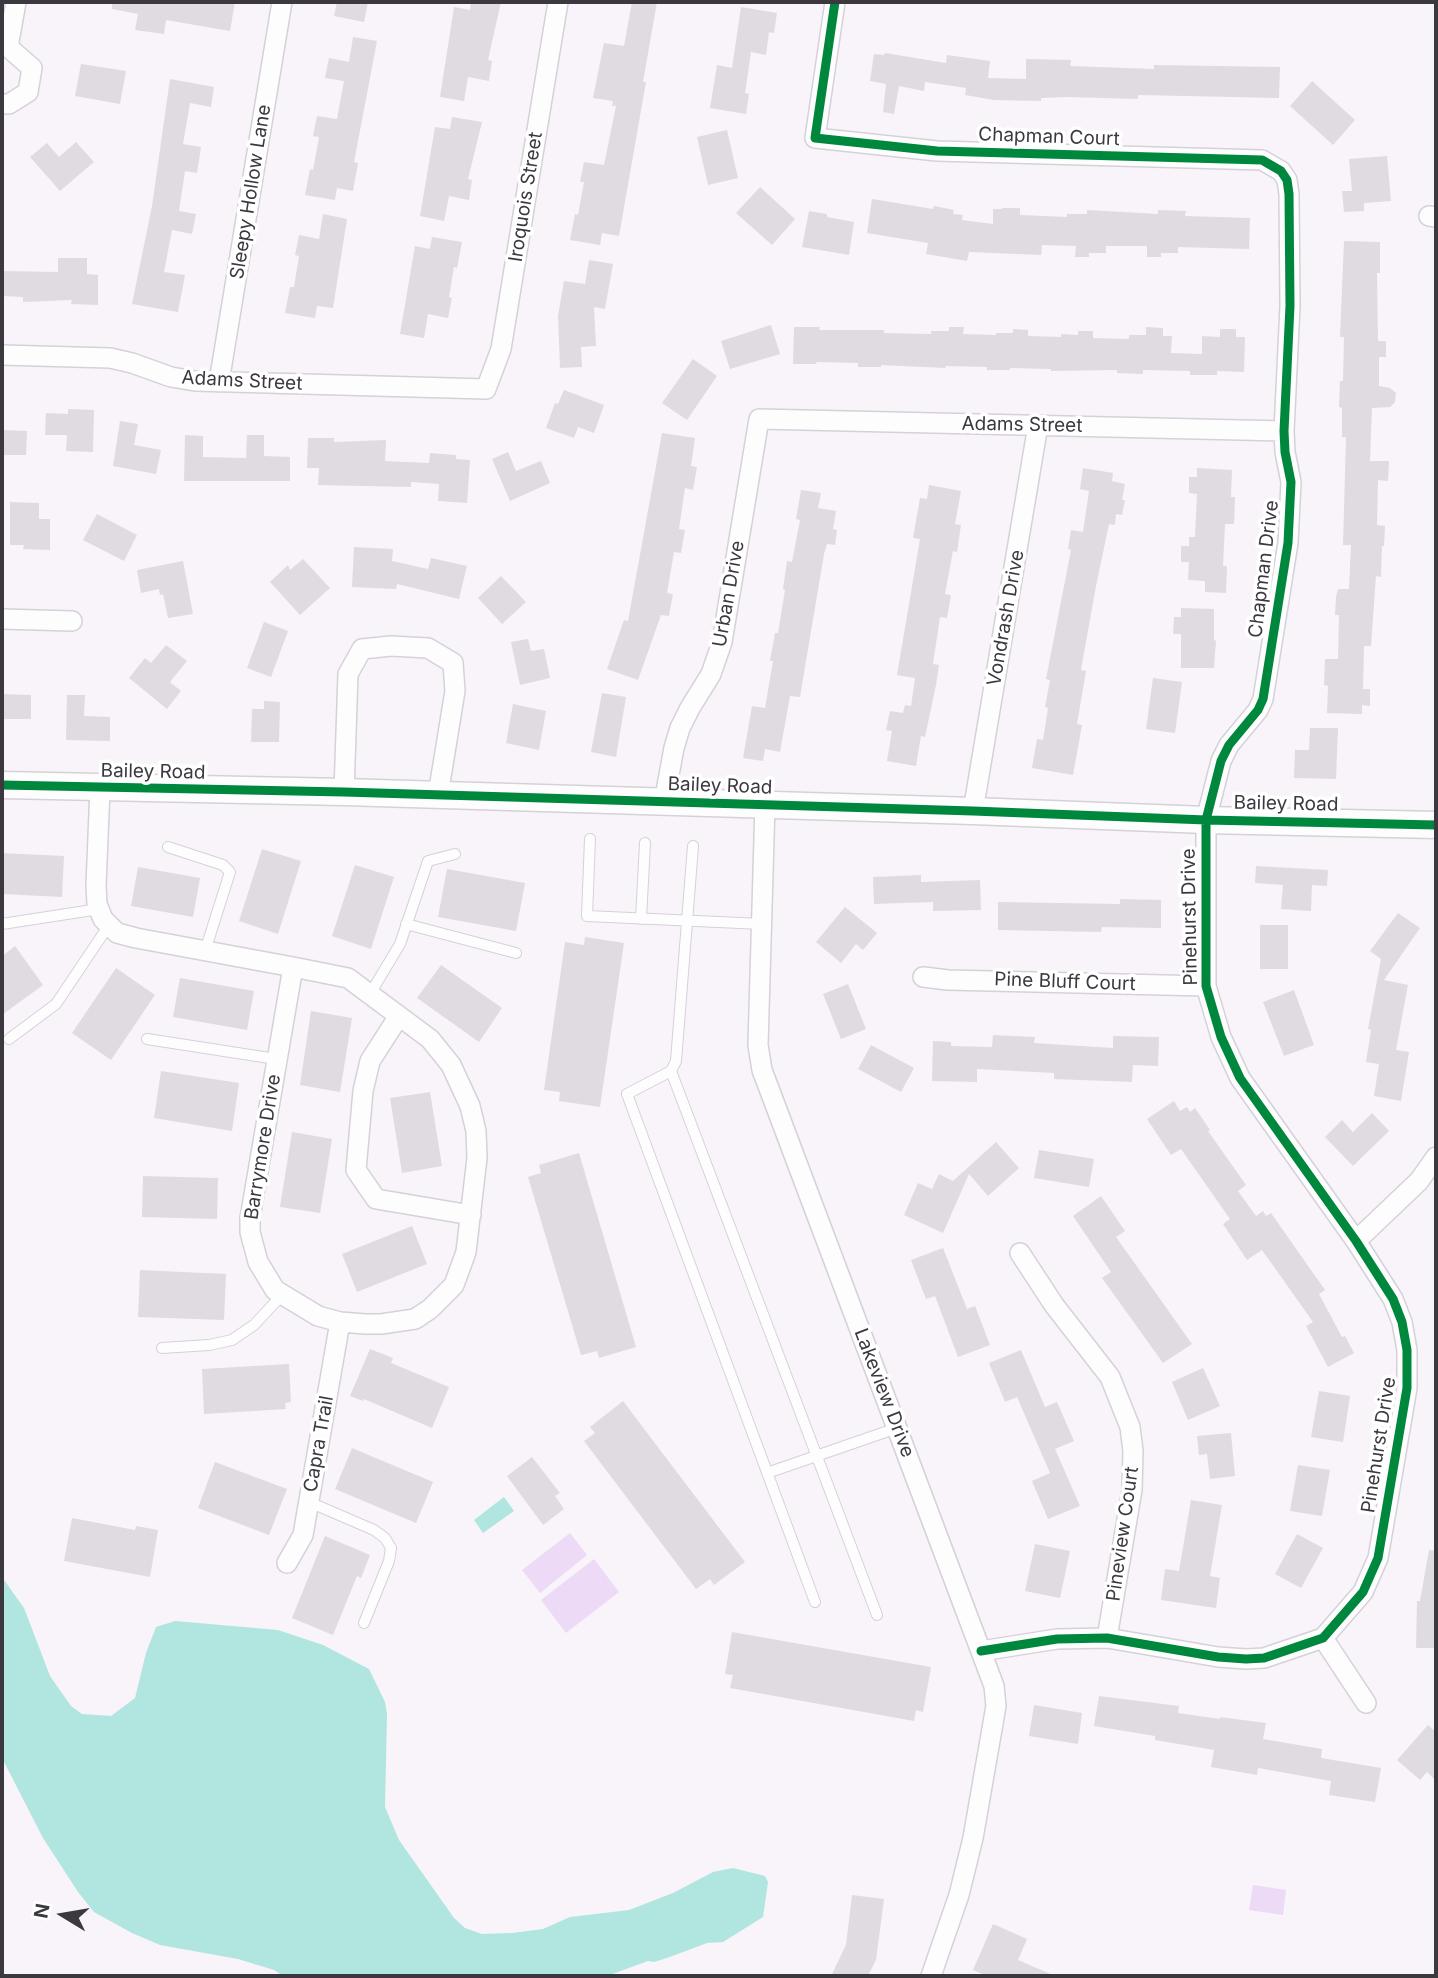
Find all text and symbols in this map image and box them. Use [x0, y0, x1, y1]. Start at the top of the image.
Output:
street label: Sleepy Hollow Lane [226, 103, 276, 281]
street label: Chapman Court [978, 123, 1120, 151]
street label: Iroquois Street [504, 130, 548, 264]
street label: Adams Street [181, 366, 303, 396]
street label: Adams Street [961, 413, 1083, 437]
street label: Chapman Drive [1244, 499, 1284, 639]
street label: Urban Drive [708, 539, 750, 649]
street label: Vondrash Drive [983, 548, 1029, 688]
street label: Bailey Road [100, 760, 206, 784]
street label: Bailey Road [667, 773, 773, 799]
street label: Bailey Road [1233, 792, 1339, 816]
street label: Pinehurst Drive [1177, 848, 1203, 986]
street label: Pine Bluff Court [994, 968, 1136, 996]
street label: Barrymore Drive [240, 1073, 286, 1221]
street label: Lakeview Drive [849, 1325, 919, 1461]
street label: Pinehurst Drive [1357, 1375, 1401, 1515]
street label: Capra Trail [299, 1394, 339, 1494]
street label: Pineview Court [1102, 1465, 1144, 1603]
north arrow [28, 1880, 98, 1950]
text: N [29, 1902, 55, 1920]

